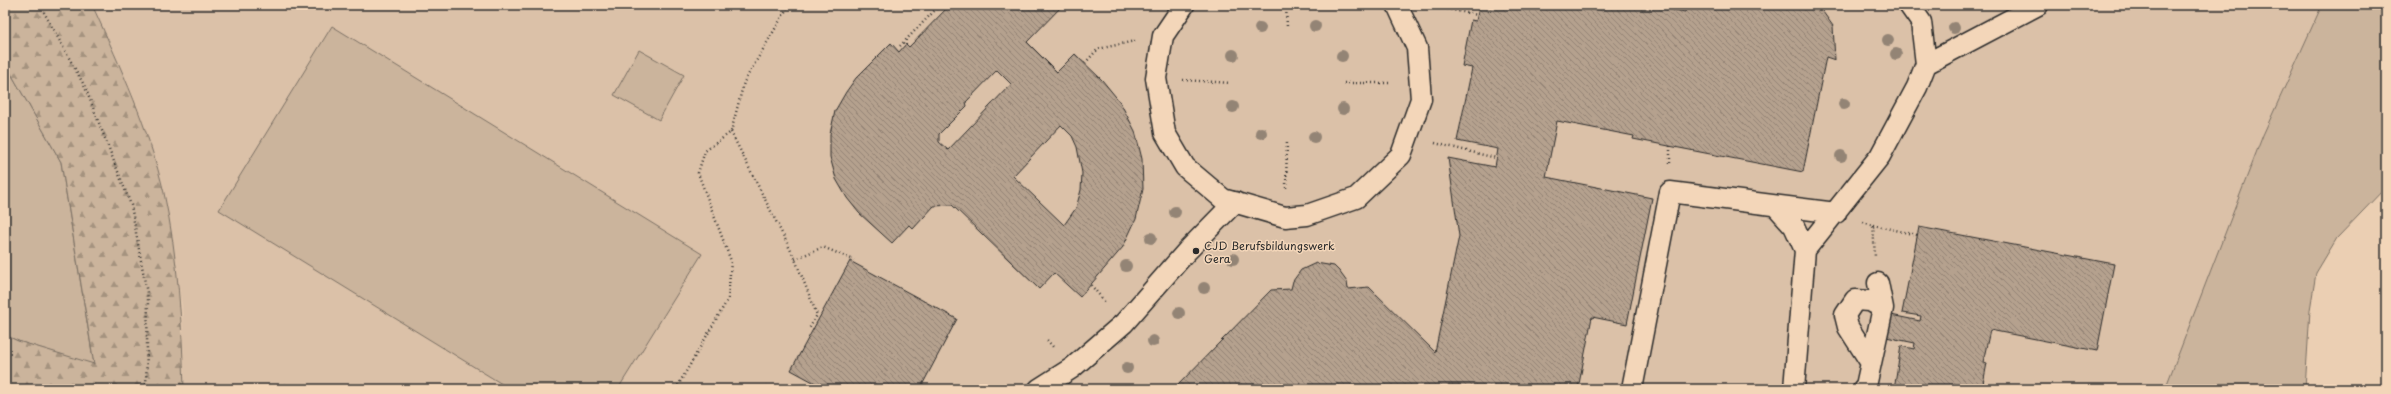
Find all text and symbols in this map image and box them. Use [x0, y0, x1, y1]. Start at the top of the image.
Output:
place label: CJD Berufsbildungswerk Gera [1204, 237, 1335, 267]
marker: CJD Berufsbildungswerk Gera [1191, 246, 1201, 256]

